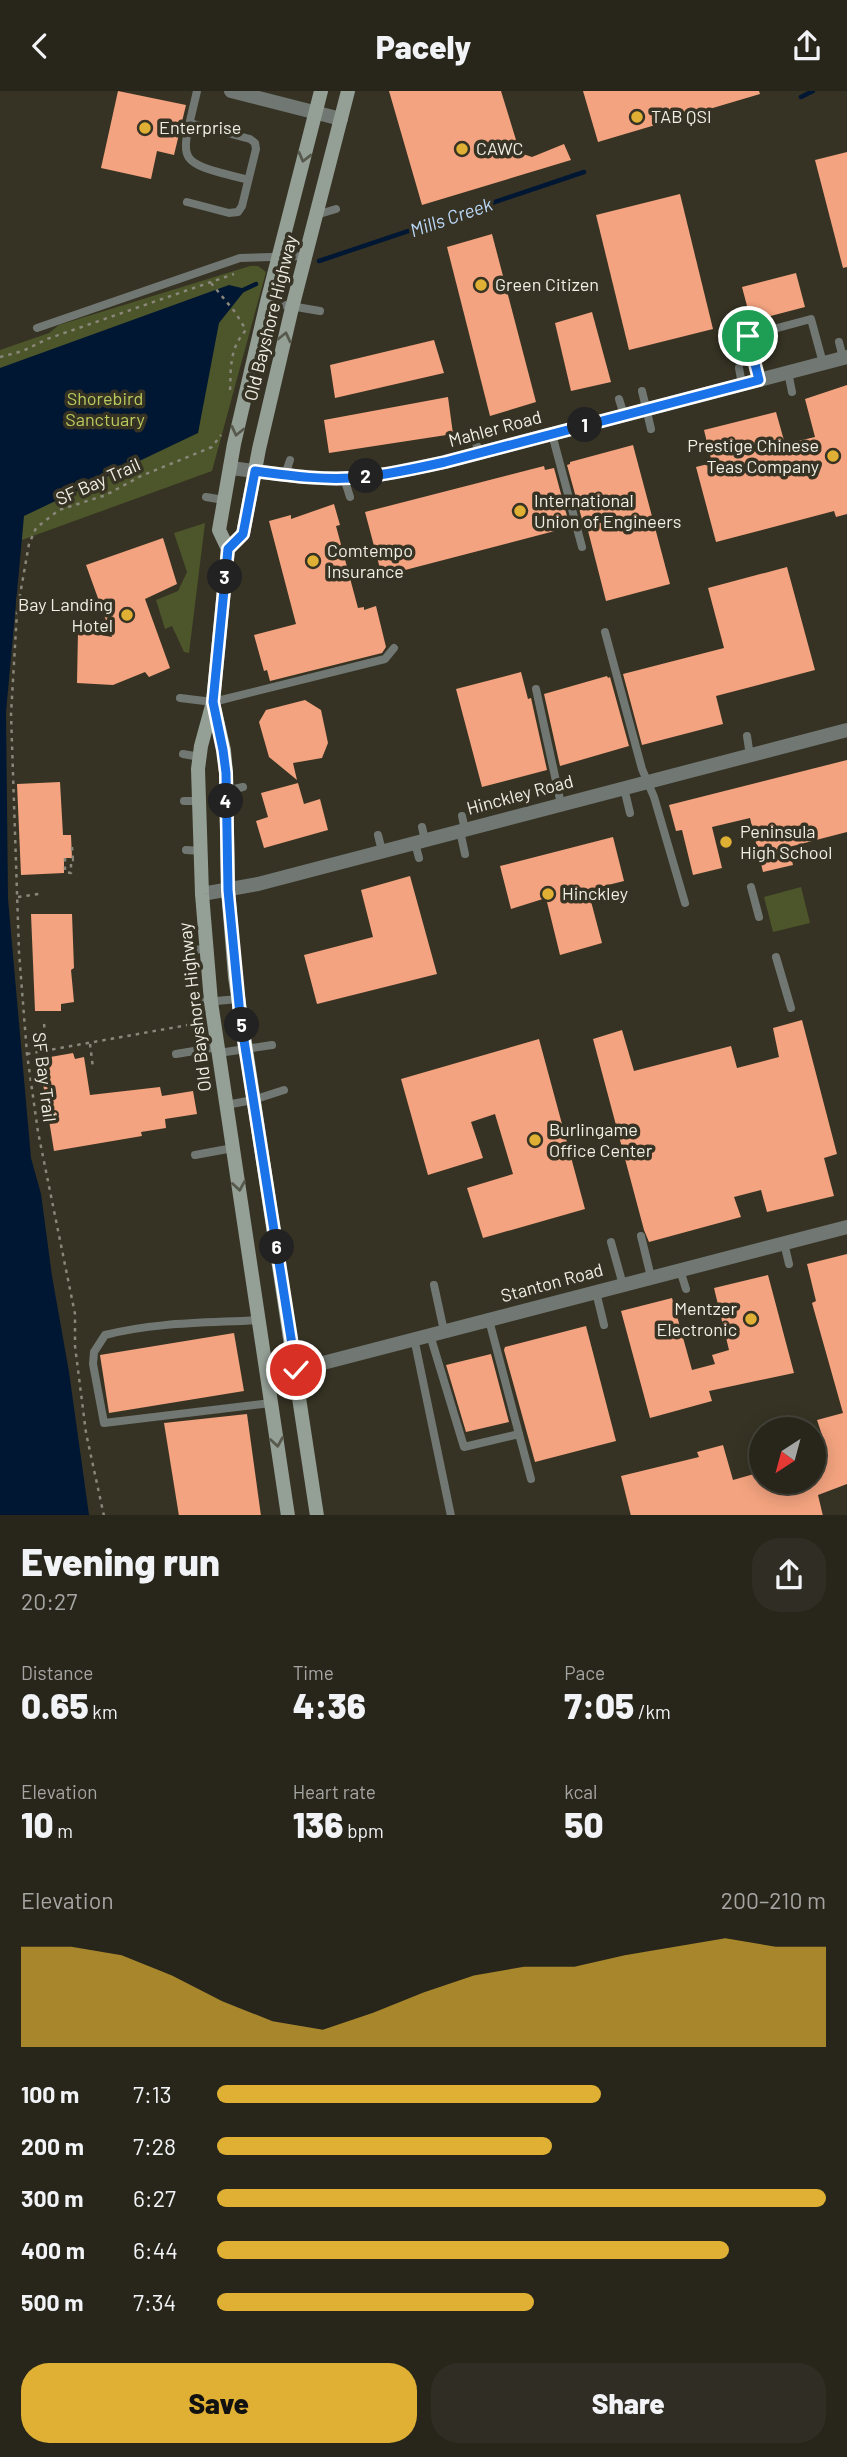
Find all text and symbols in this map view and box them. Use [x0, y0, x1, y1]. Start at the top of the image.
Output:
icon: back [21, 27, 59, 65]
text: Pacely [376, 27, 471, 65]
icon: share [788, 27, 826, 65]
place label: TAB QSI [651, 105, 712, 127]
marker: TAB QSI [629, 109, 645, 125]
place label: Enterprise [159, 116, 241, 138]
marker: Enterprise [137, 120, 153, 136]
place label: CAWC [476, 137, 523, 159]
marker: CAWC [454, 141, 470, 157]
one-way arrow [298, 151, 312, 163]
water label: Mills Creek [407, 191, 496, 241]
street label: Old Bayshore Highway [239, 233, 301, 403]
place label: Green Citizen [495, 273, 599, 295]
marker: Green Citizen [473, 277, 489, 293]
pin [718, 306, 778, 366]
icon: arrive [729, 317, 767, 355]
one-way arrow [277, 331, 292, 343]
park label: Shorebird Sanctuary [65, 387, 145, 430]
street label: Mahler Road [446, 405, 544, 451]
pin: 1 [568, 407, 602, 443]
text: 1 [581, 413, 588, 436]
one-way arrow [231, 425, 245, 437]
place label: Prestige Chinese Teas Company [687, 434, 819, 477]
marker: Prestige Chinese Teas Company [825, 448, 841, 464]
street label: SF Bay Trail [52, 453, 143, 509]
pin: 2 [348, 459, 384, 493]
text: 2 [360, 464, 371, 487]
place label: International Union of Engineers [534, 489, 682, 532]
marker: International Union of Engineers [512, 503, 528, 519]
place label: Comtempo Insurance [327, 539, 413, 582]
marker: Comtempo Insurance [305, 553, 321, 569]
pin: 3 [208, 559, 243, 595]
text: 3 [219, 565, 230, 588]
place label: Bay Landing Hotel [18, 593, 113, 636]
marker: Bay Landing Hotel [119, 607, 135, 623]
street label: Hinckley Road [464, 769, 575, 819]
pin: 4 [208, 783, 244, 819]
text: 4 [220, 789, 231, 812]
place label: Peninsula High School [740, 820, 833, 863]
marker: Peninsula High School [718, 834, 734, 850]
place label: Hinckley [562, 882, 628, 904]
marker: Hinckley [540, 886, 556, 902]
street label: Old Bayshore Highway [173, 921, 215, 1093]
pin: 5 [224, 1007, 260, 1042]
text: 5 [236, 1013, 247, 1036]
street label: SF Bay Trail [29, 1031, 61, 1123]
place label: Burlingame Office Center [549, 1118, 653, 1161]
marker: Burlingame Office Center [527, 1132, 543, 1148]
one-way arrow [231, 1180, 246, 1192]
pin: 6 [260, 1229, 294, 1265]
text: 6 [271, 1235, 282, 1258]
street label: Stanton Road [498, 1258, 605, 1306]
place label: Mentzer Electronic [657, 1297, 737, 1340]
marker: Mentzer Electronic [743, 1311, 759, 1327]
pin [266, 1340, 326, 1400]
icon: check [277, 1351, 315, 1389]
north arrow [749, 1417, 826, 1495]
map controls [749, 1417, 826, 1494]
one-way arrow [269, 1436, 284, 1447]
text: Evening run [21, 1538, 220, 1584]
button: share [752, 1538, 826, 1612]
text: 20:27 [21, 1587, 77, 1615]
text: Distance [21, 1661, 93, 1684]
text: Time [293, 1661, 334, 1684]
text: Pace [564, 1661, 605, 1684]
text: 0.65 [21, 1684, 89, 1726]
text: 4:36 [293, 1684, 366, 1726]
text: 7:05 [564, 1684, 634, 1726]
text: km [89, 1700, 118, 1723]
text: /km [634, 1700, 671, 1723]
text: Elevation [21, 1780, 98, 1803]
text: Heart rate [293, 1780, 376, 1803]
text: kcal [564, 1780, 597, 1803]
text: 10 [21, 1803, 53, 1845]
text: 136 [293, 1803, 343, 1845]
text: 50 [564, 1803, 603, 1845]
text: m [53, 1819, 73, 1842]
text: bpm [343, 1819, 384, 1842]
text: Elevation [21, 1886, 114, 1914]
text: 200–210 m [721, 1886, 826, 1914]
text: 100 m [21, 2080, 79, 2108]
text: 7:13 [133, 2080, 172, 2108]
text: 200 m [21, 2132, 84, 2160]
text: 7:28 [133, 2132, 176, 2160]
text: 300 m [21, 2184, 83, 2212]
text: 6:27 [133, 2184, 176, 2212]
text: 400 m [21, 2236, 85, 2264]
text: 6:44 [133, 2236, 178, 2264]
text: 500 m [21, 2288, 83, 2316]
text: 7:34 [133, 2288, 176, 2316]
button: Save [21, 2363, 417, 2443]
button: Share [431, 2363, 826, 2443]

